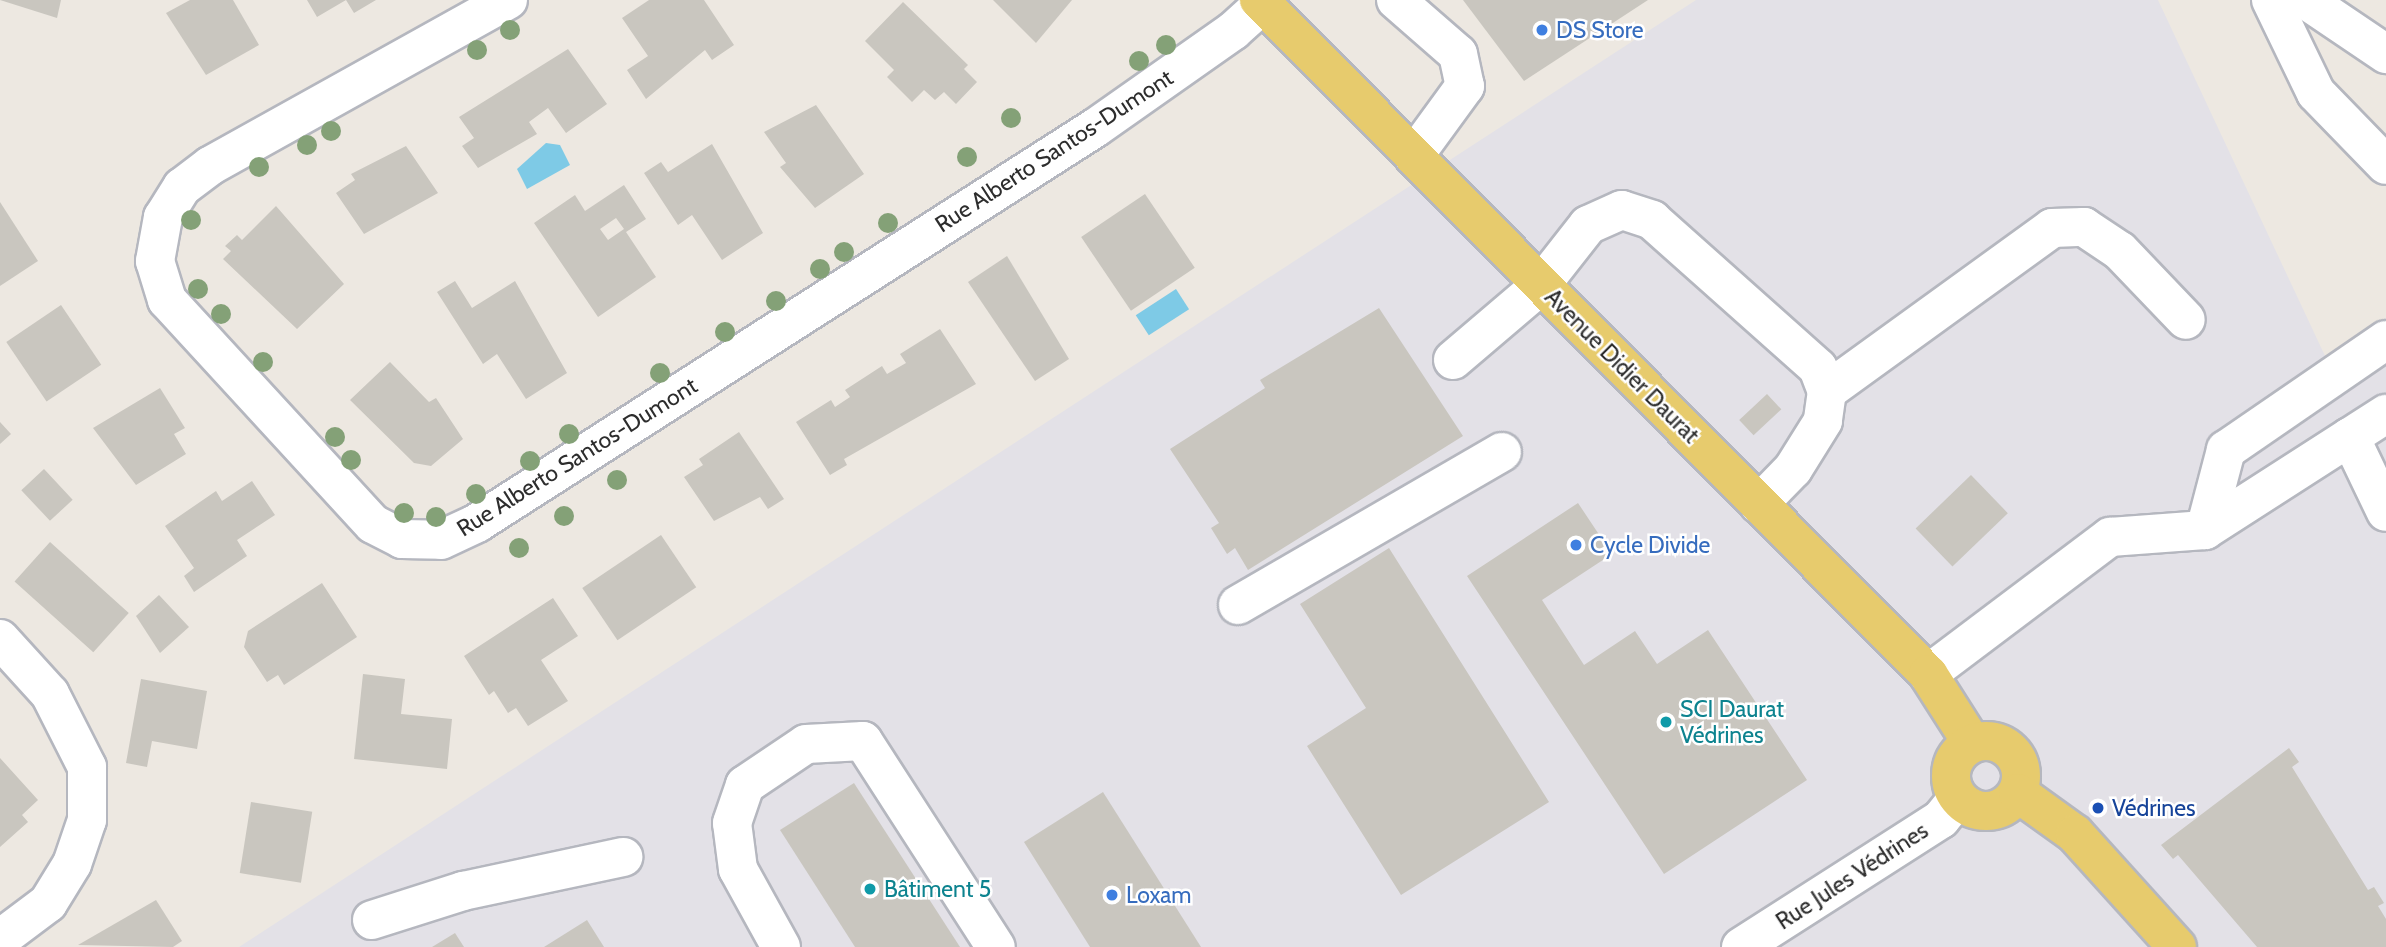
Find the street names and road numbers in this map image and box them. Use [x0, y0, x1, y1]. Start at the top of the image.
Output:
street label: Rue Alberto Santos-Dumont [930, 64, 1178, 238]
street label: Avenue Didier Daurat [1539, 283, 1705, 449]
street label: Rue Alberto Santos-Dumont [452, 372, 702, 542]
street label: Rue Jules Védrines [1771, 817, 1933, 935]

